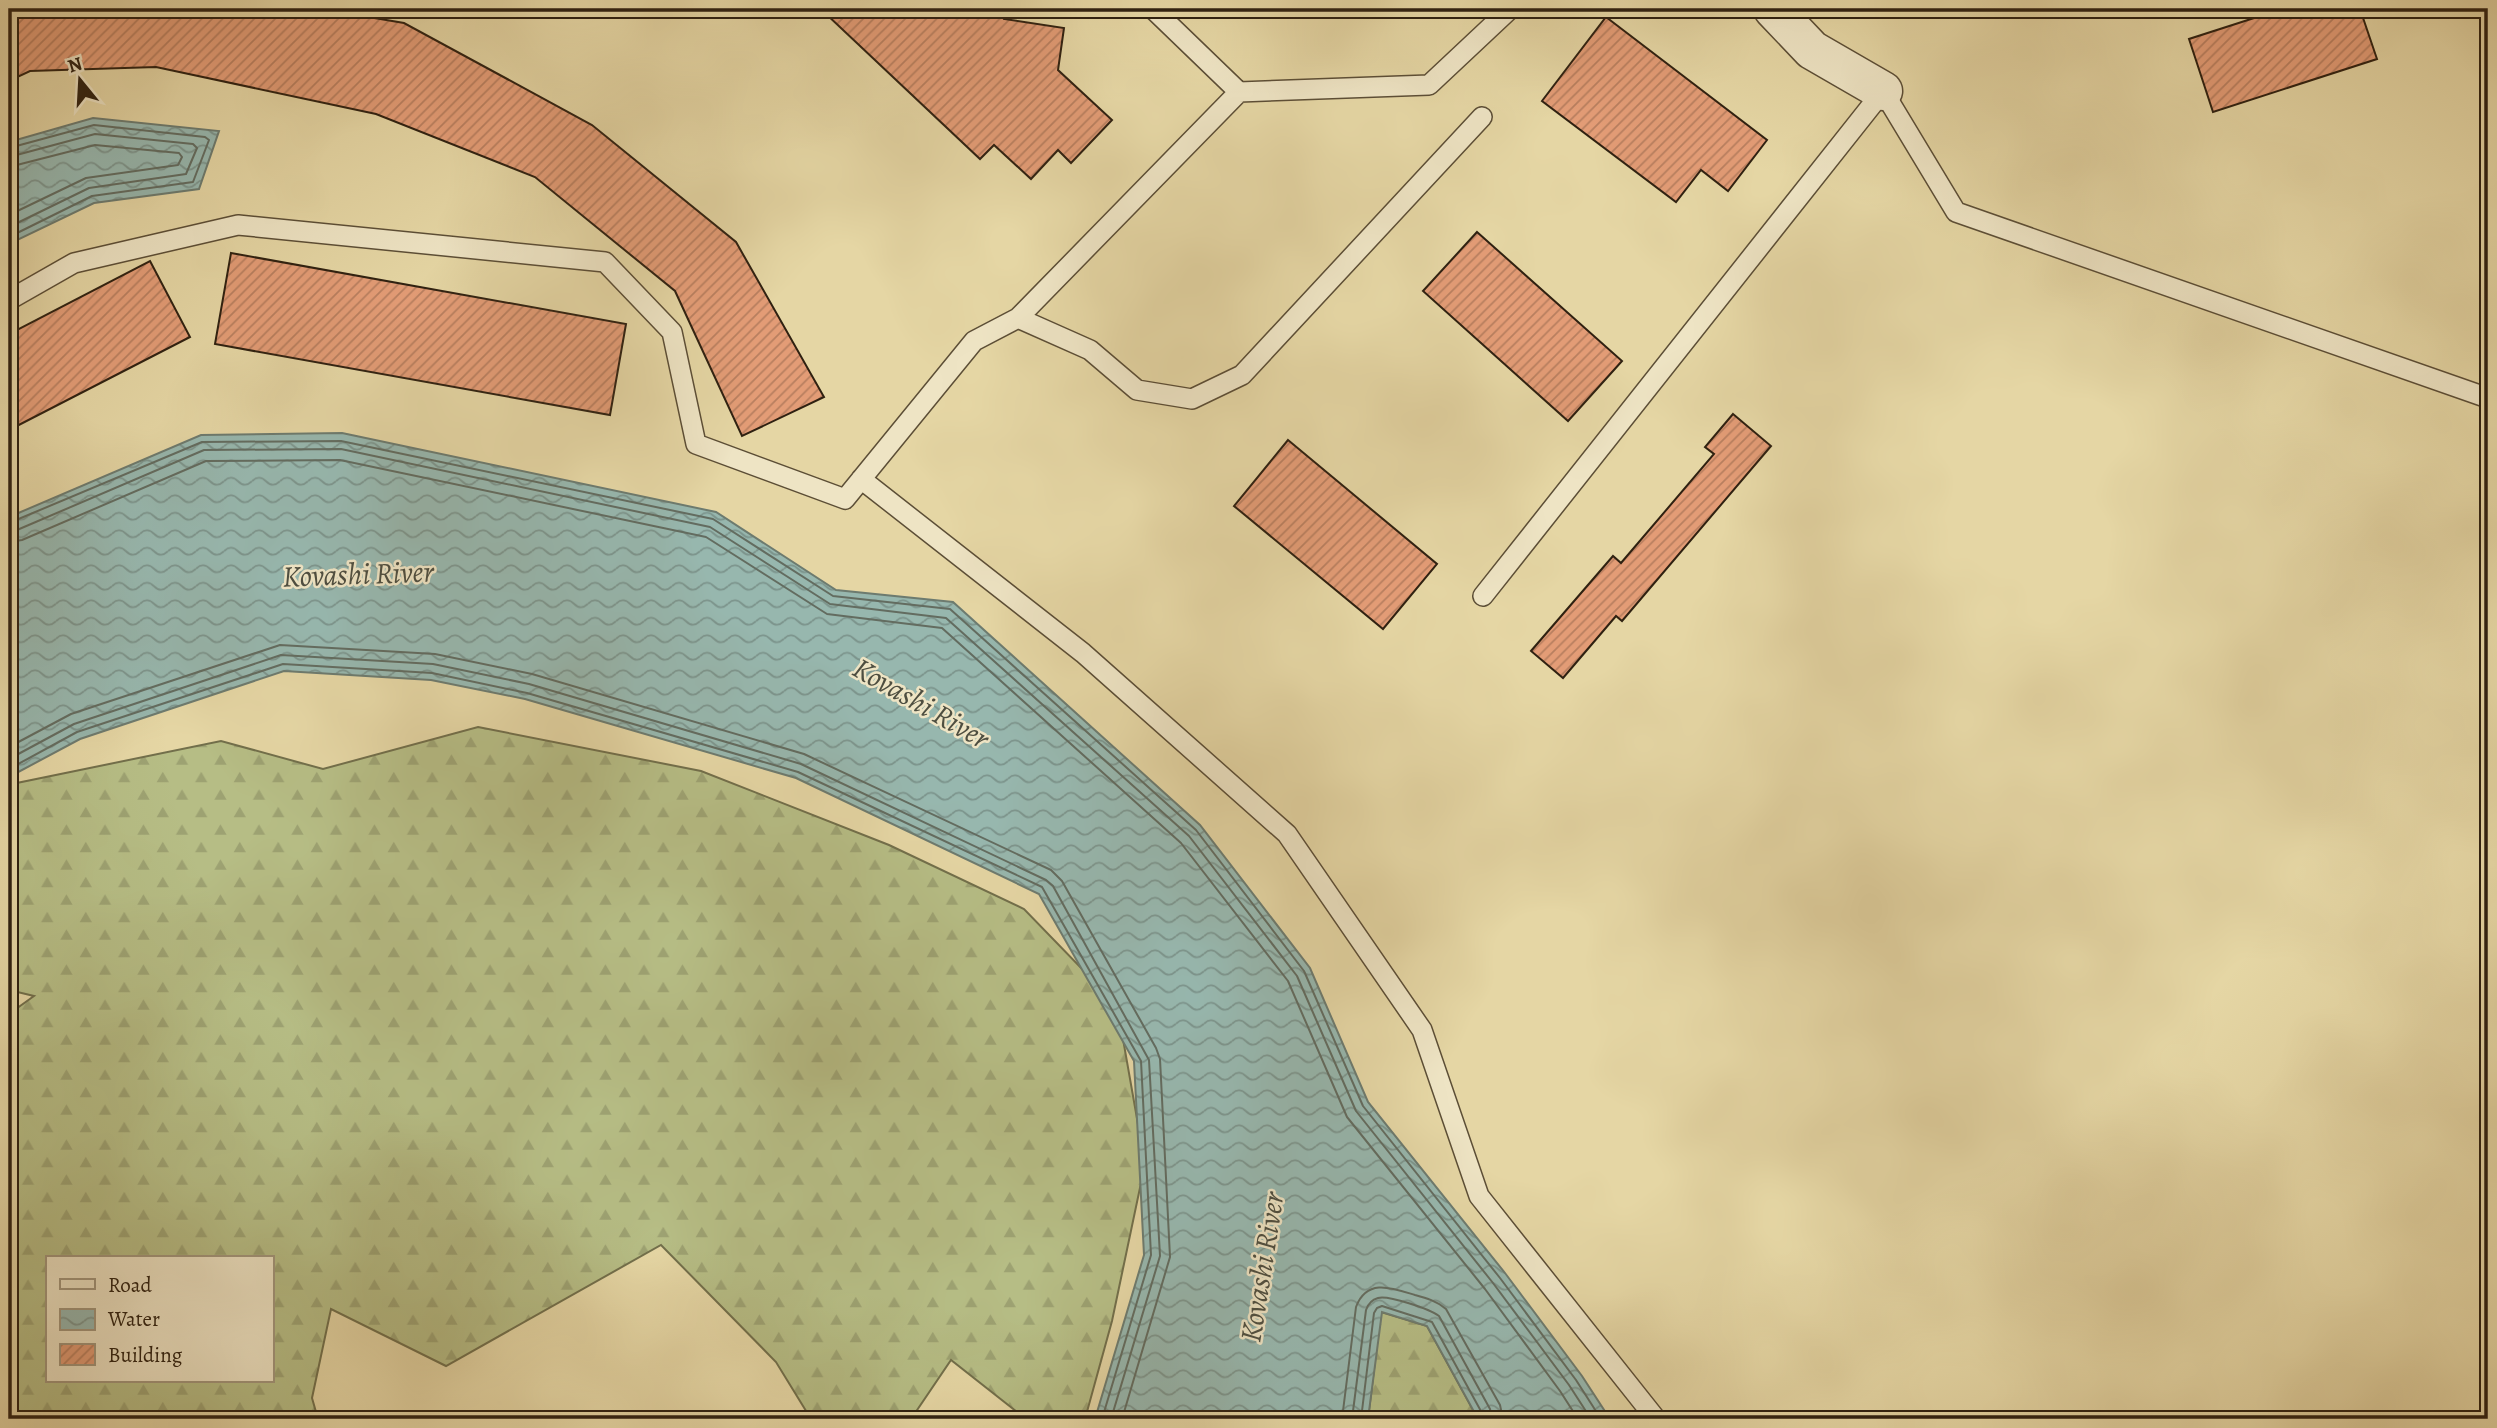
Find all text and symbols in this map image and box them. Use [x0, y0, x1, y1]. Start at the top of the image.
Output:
north arrow [46, 46, 116, 116]
text: N [64, 50, 86, 79]
water label: Kovashi River [282, 551, 436, 597]
water label: Kovashi River [846, 648, 998, 759]
water label: Kovashi River [1230, 1188, 1294, 1345]
legend [46, 1256, 273, 1382]
text: Road [108, 1271, 152, 1299]
text: Water [107, 1305, 160, 1333]
text: Building [108, 1341, 183, 1369]

